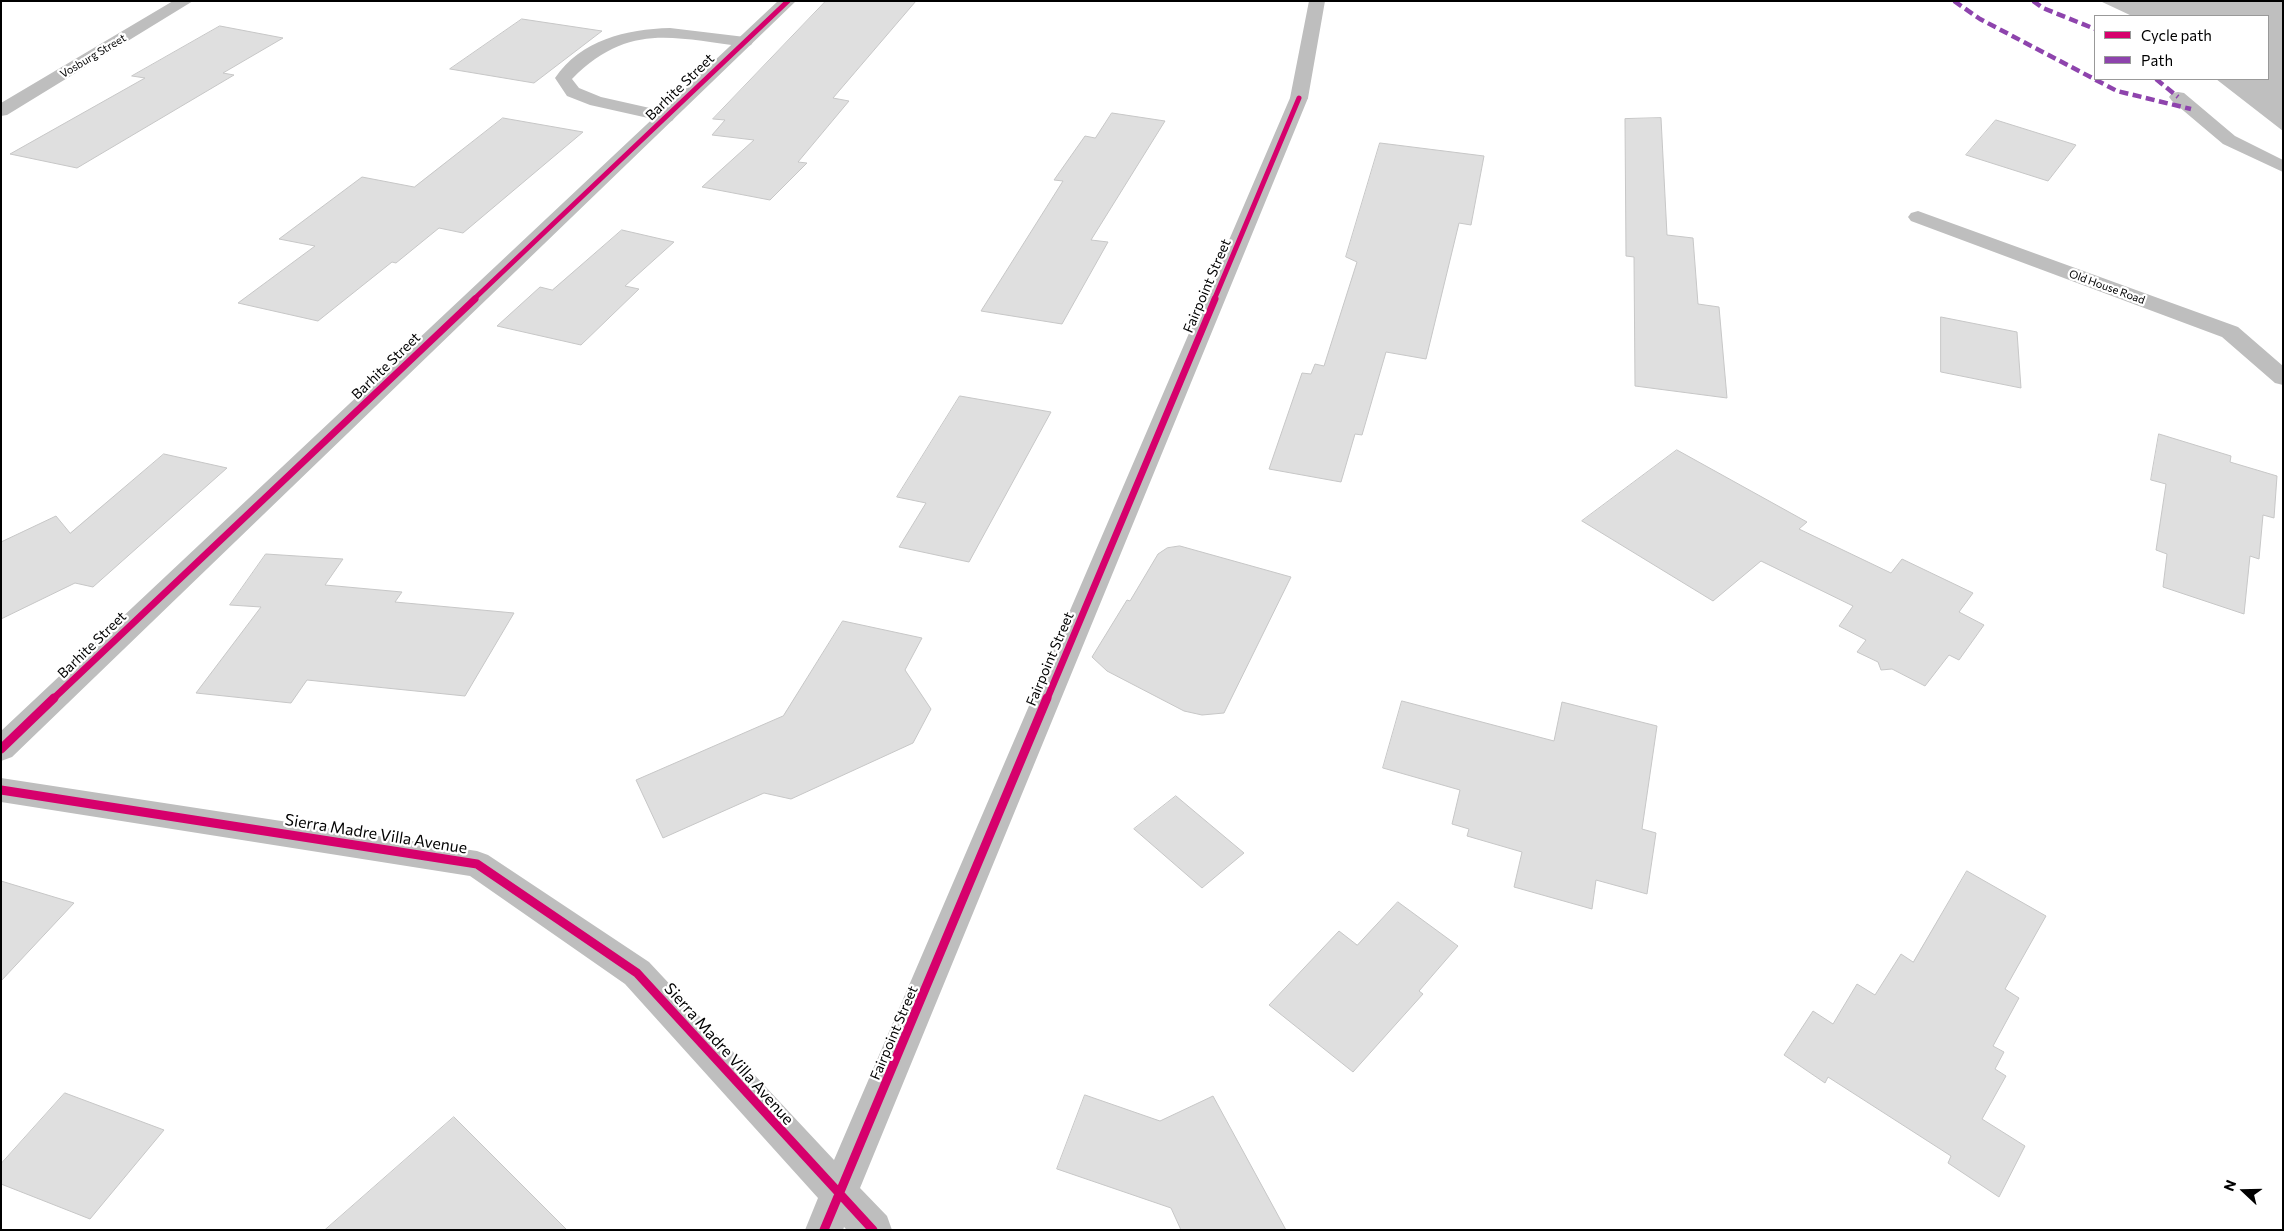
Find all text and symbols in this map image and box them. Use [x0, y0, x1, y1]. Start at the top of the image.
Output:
legend [2094, 15, 2269, 80]
text: Cycle path [2141, 26, 2212, 44]
street label: Vosburg Street [58, 31, 128, 81]
street label: Barhite Street [642, 50, 718, 124]
text: Path [2141, 51, 2173, 69]
street label: Fairpoint Street [1180, 236, 1234, 336]
street label: Old House Road [2067, 267, 2147, 307]
street label: Barhite Street [348, 329, 424, 403]
street label: Barhite Street [54, 608, 130, 682]
street label: Fairpoint Street [1023, 609, 1077, 709]
street label: Sierra Madre Villa Avenue [283, 810, 469, 858]
street label: Sierra Madre Villa Avenue [660, 979, 798, 1129]
street label: Fairpoint Street [867, 983, 921, 1083]
north arrow [2219, 1166, 2269, 1216]
text: N [2220, 1177, 2239, 1193]

